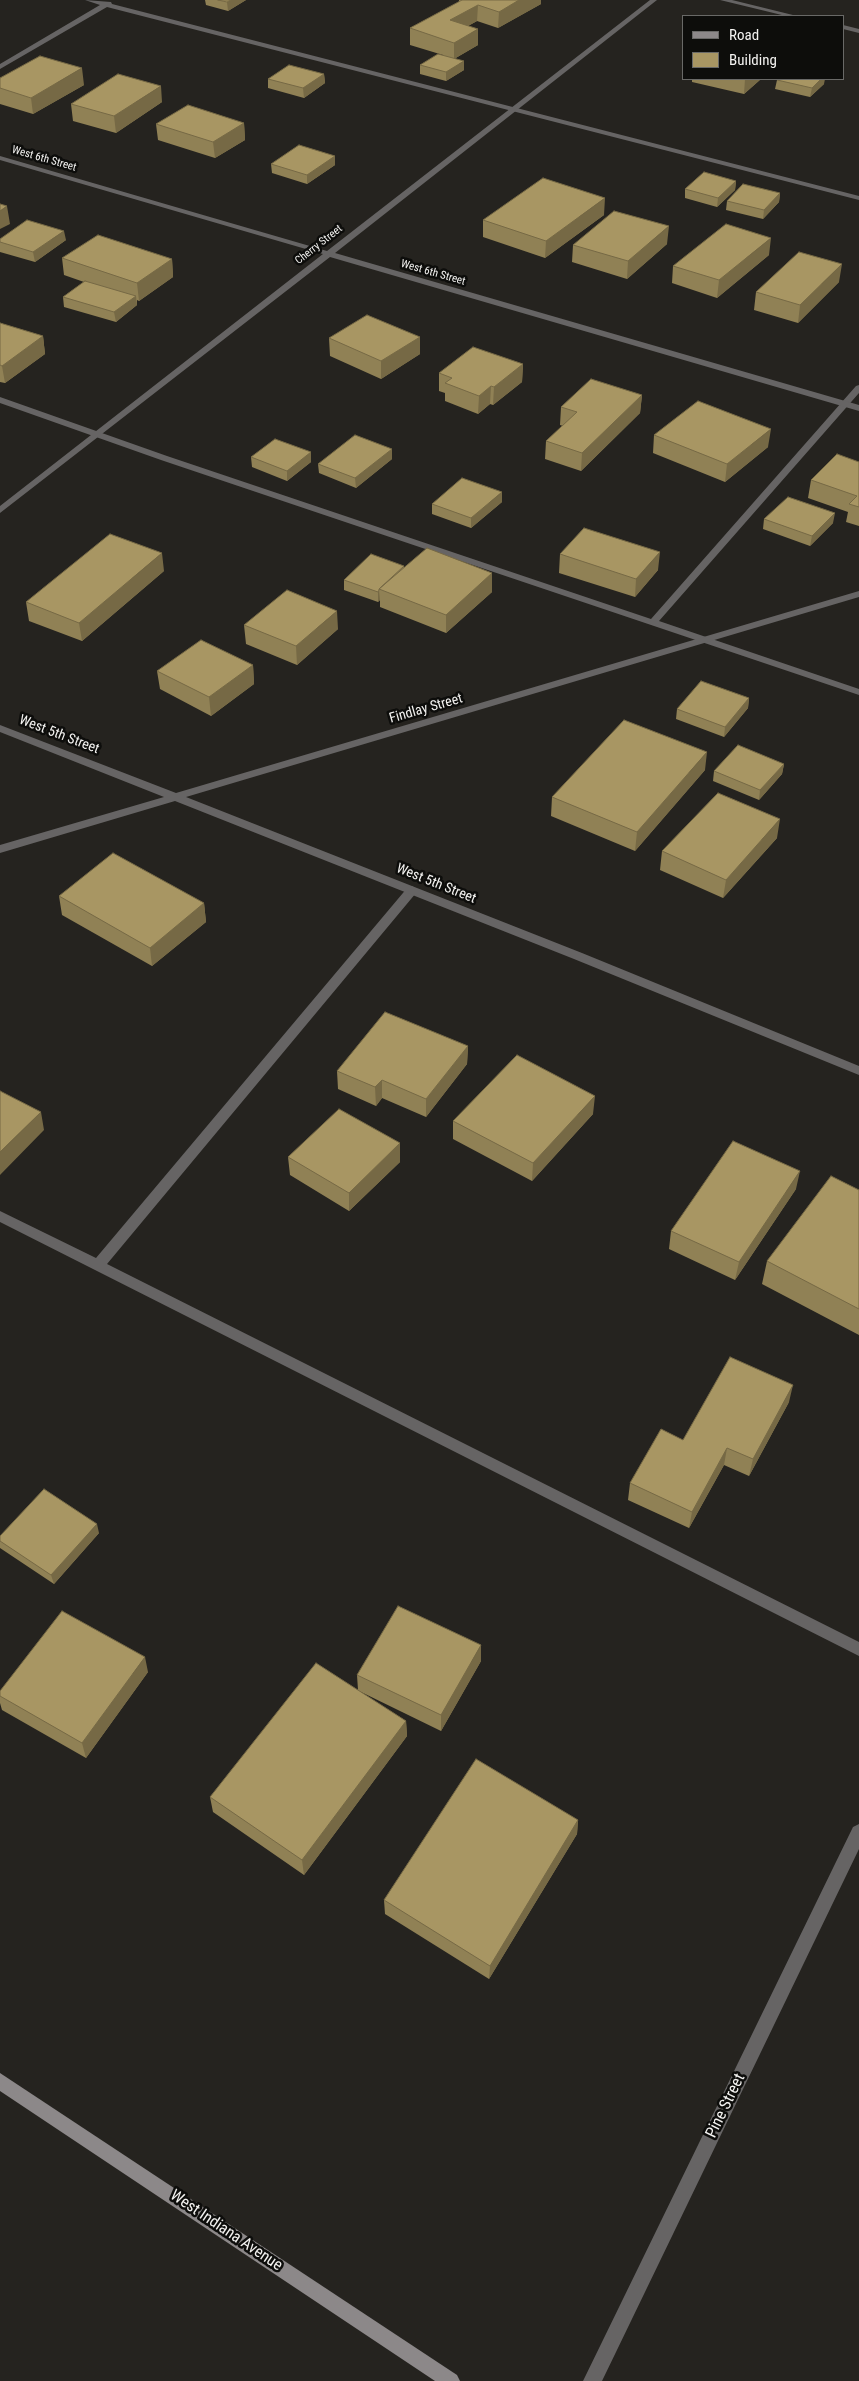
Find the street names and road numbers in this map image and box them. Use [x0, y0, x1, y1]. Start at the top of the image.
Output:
street label: West 6th Street [10, 143, 78, 175]
street label: Cherry Street [293, 222, 345, 268]
street label: West 6th Street [399, 257, 467, 289]
street label: Findlay Street [387, 691, 465, 727]
street label: West 5th Street [17, 712, 101, 758]
street label: West 5th Street [394, 860, 478, 908]
street label: Pine Street [702, 2071, 750, 2141]
street label: West Indiana Avenue [166, 2186, 286, 2276]

